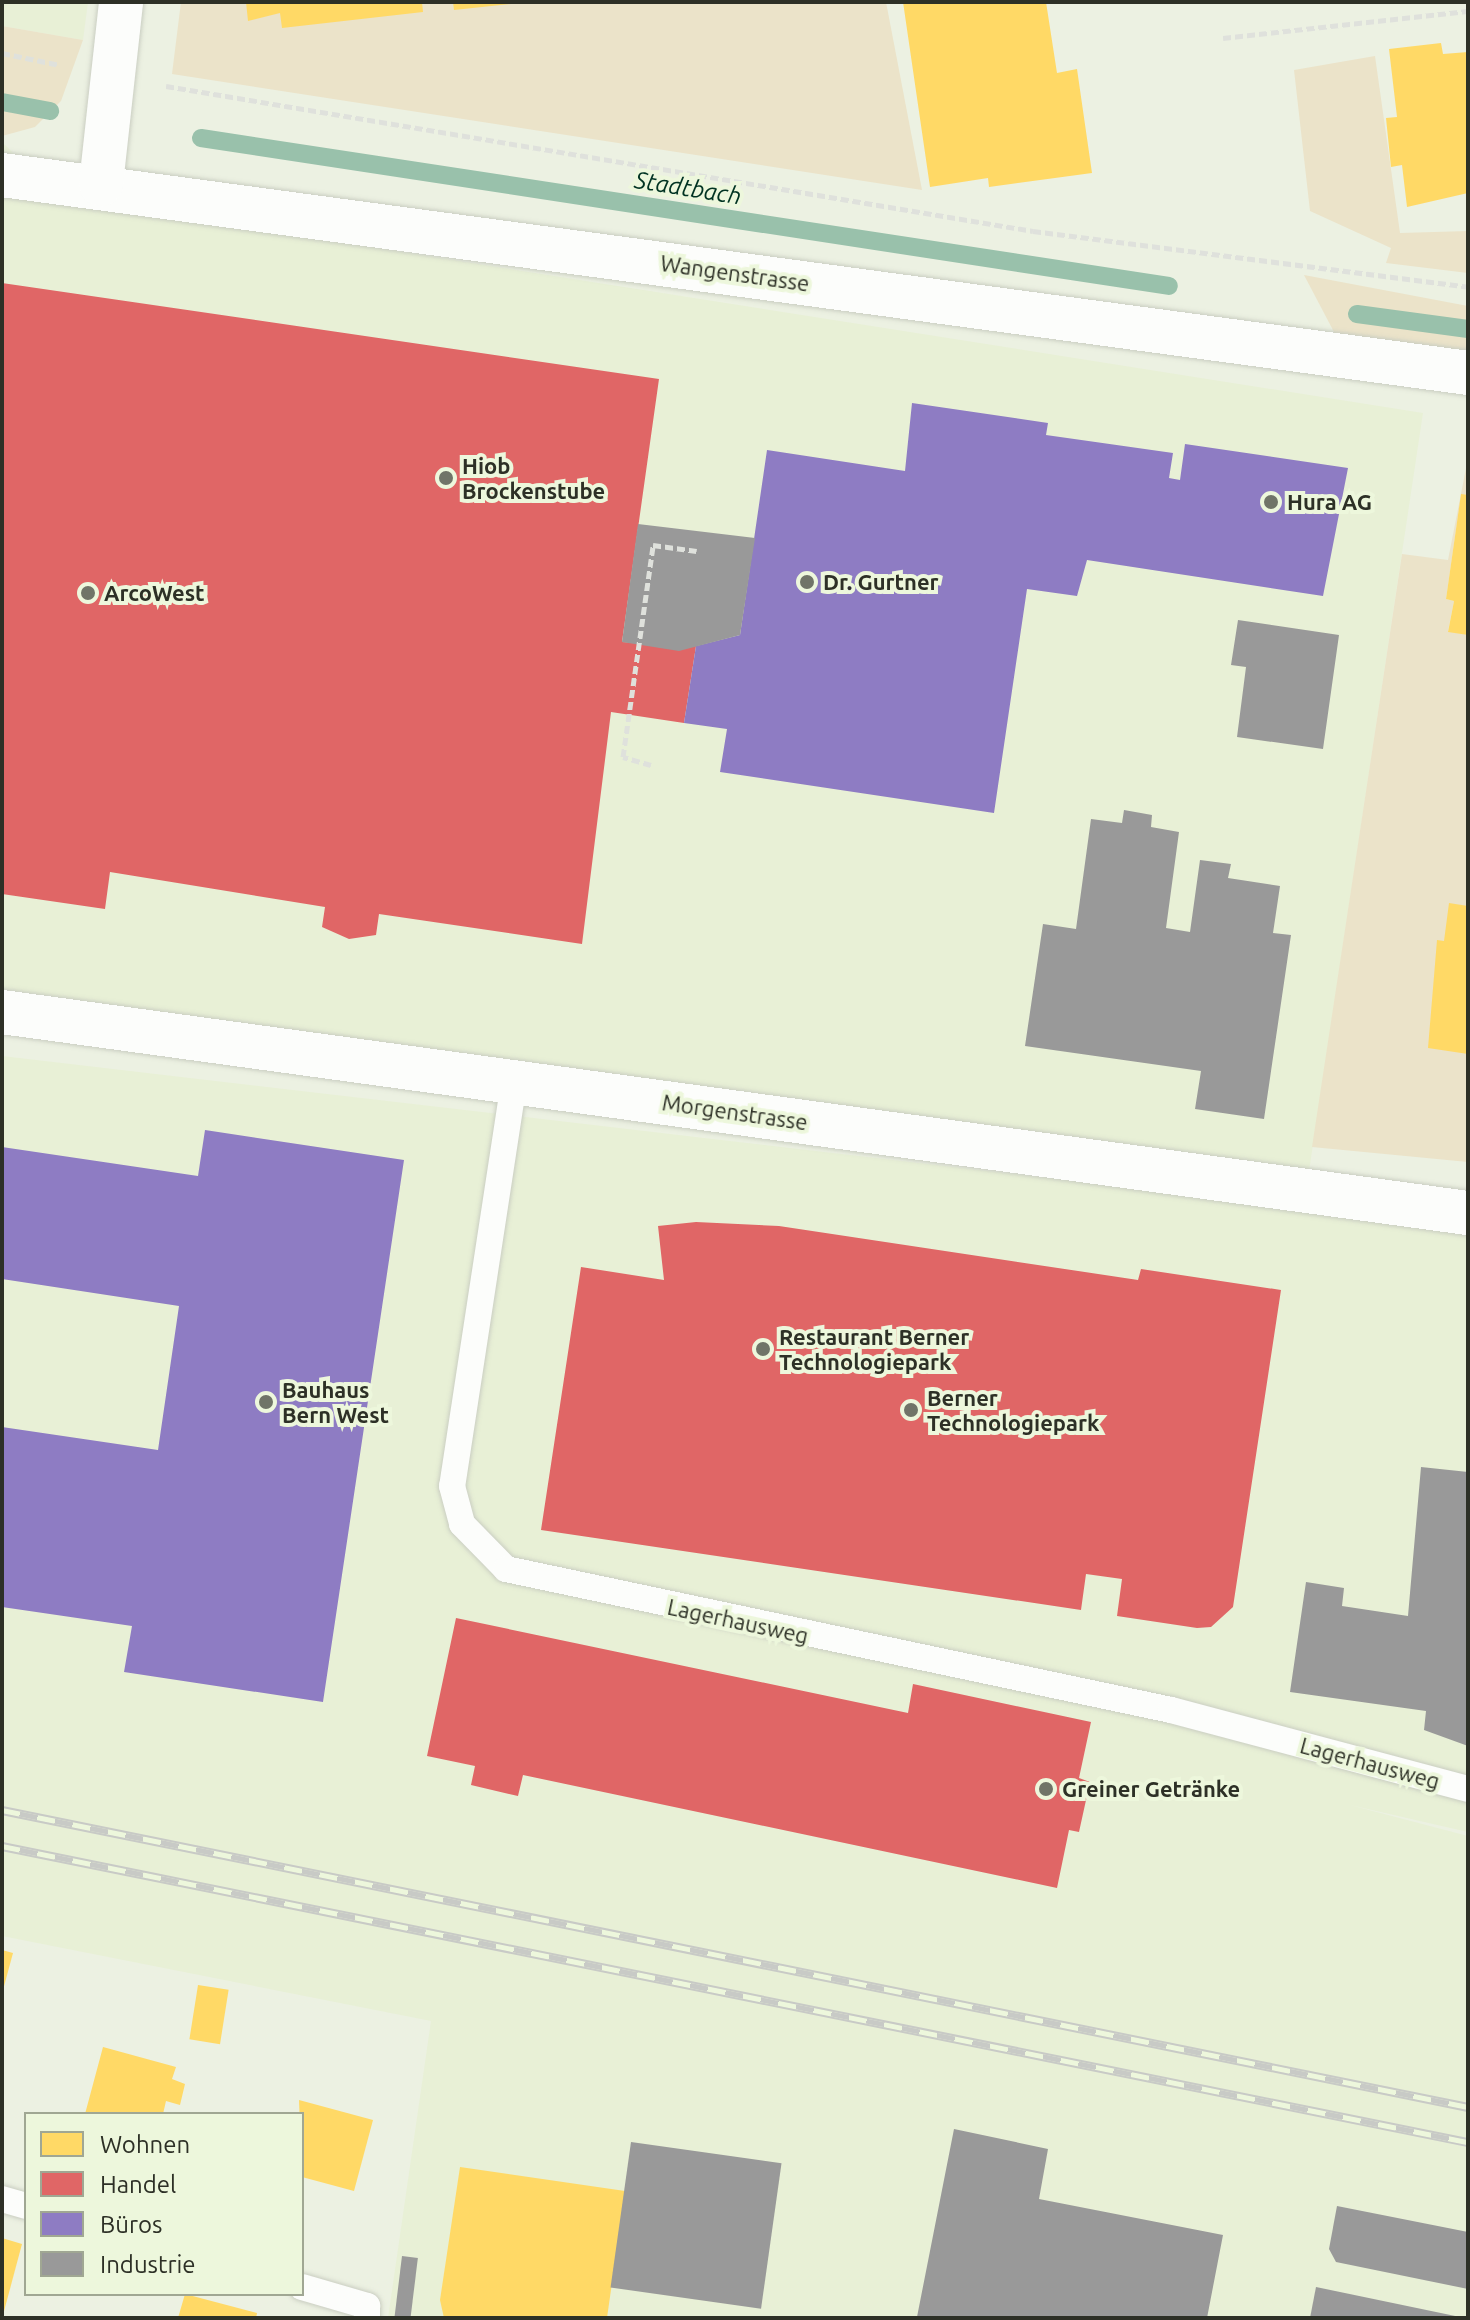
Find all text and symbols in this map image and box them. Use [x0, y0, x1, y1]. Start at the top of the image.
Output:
water label: Stadtbach [633, 165, 743, 211]
street label: Wangenstrasse [659, 249, 811, 297]
place label: Hiob Brockenstube [462, 452, 605, 504]
marker: Hiob Brockenstube [437, 469, 455, 487]
place label: Hura AG [1287, 489, 1372, 515]
marker: Hura AG [1262, 493, 1280, 511]
place label: Dr. Gurtner [823, 569, 939, 595]
marker: Dr. Gurtner [798, 573, 816, 591]
place label: ArcoWest [104, 580, 205, 606]
marker: ArcoWest [79, 584, 97, 602]
street label: Morgenstrasse [661, 1089, 809, 1135]
place label: Restaurant Berner Technologiepark [779, 1323, 969, 1374]
marker: Restaurant Berner Technologiepark [754, 1340, 772, 1358]
place label: Bauhaus Bern West [282, 1376, 389, 1428]
place label: Berner Technologiepark [927, 1384, 1099, 1436]
marker: Bauhaus Bern West [257, 1393, 275, 1411]
marker: Berner Technologiepark [902, 1401, 920, 1419]
street label: Lagerhausweg [665, 1593, 811, 1649]
street label: Lagerhausweg [1297, 1732, 1443, 1794]
place label: Greiner Getränke [1062, 1776, 1240, 1802]
marker: Greiner Getränke [1037, 1780, 1055, 1798]
legend [24, 2112, 304, 2296]
text: Wohnen [100, 2131, 190, 2158]
text: Handel [100, 2171, 176, 2198]
text: Büros [100, 2211, 162, 2238]
text: Industrie [100, 2251, 196, 2278]

